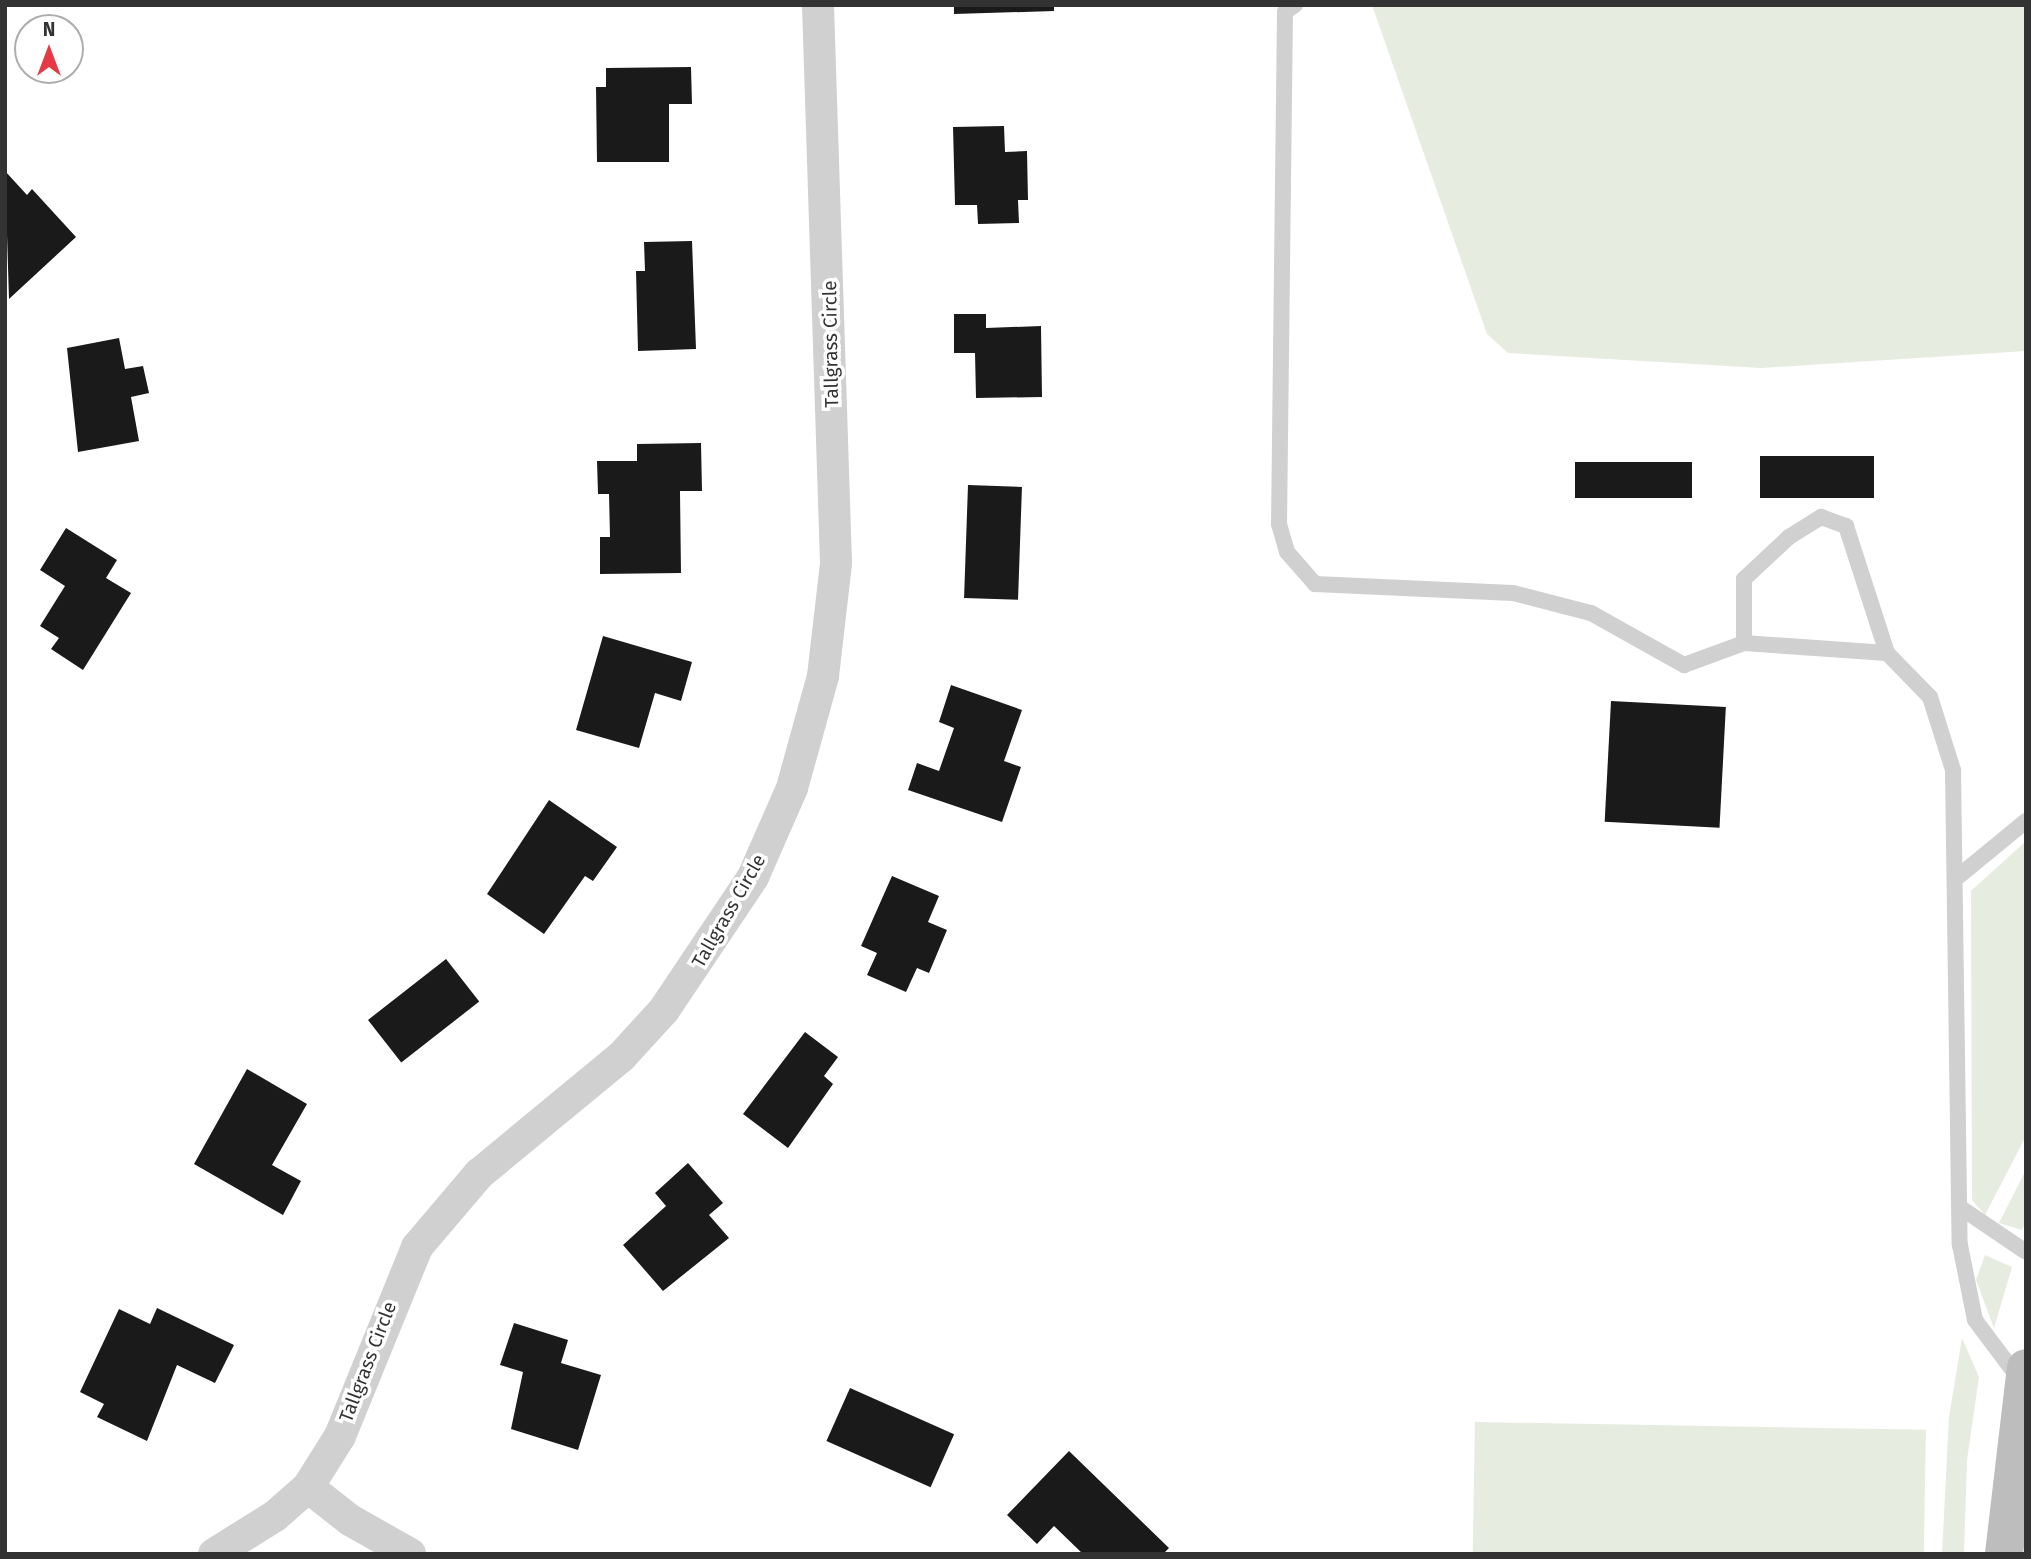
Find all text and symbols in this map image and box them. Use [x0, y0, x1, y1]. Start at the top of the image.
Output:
north arrow [14, 14, 84, 84]
text: N [43, 18, 55, 41]
street label: Tallgrass Circle [818, 280, 844, 408]
street label: Tallgrass Circle [687, 850, 771, 972]
street label: Tallgrass Circle [335, 1299, 401, 1425]

